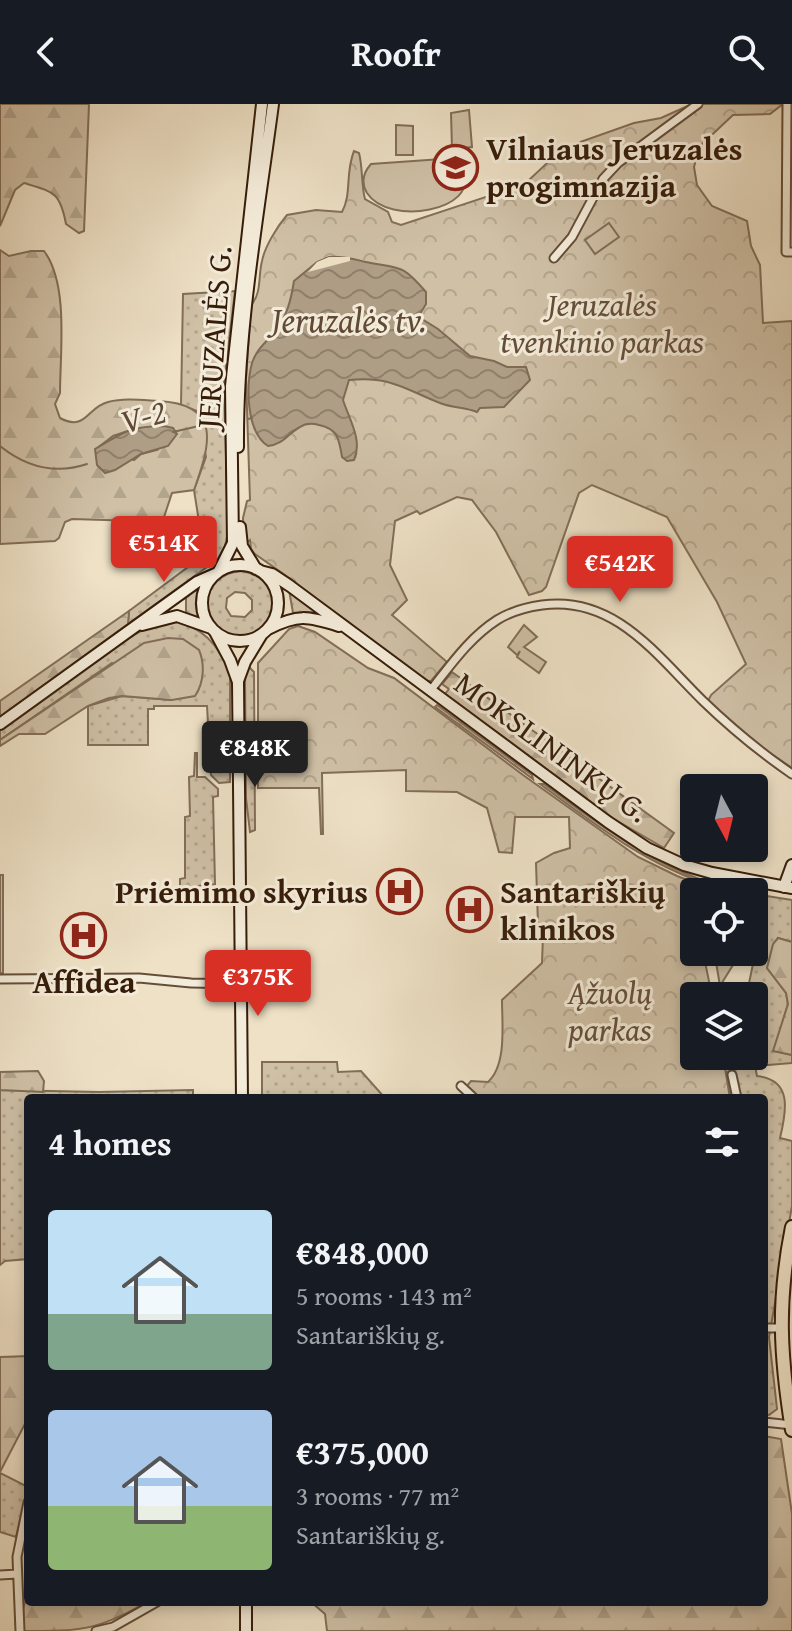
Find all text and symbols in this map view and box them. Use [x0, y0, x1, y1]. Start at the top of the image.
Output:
text: Roofr [351, 26, 441, 79]
icon: back [24, 30, 68, 74]
icon: search [724, 30, 768, 74]
place label: Vilniaus Jeruzalės progimnazija [486, 125, 743, 209]
school or university icon: Vilniaus Jeruzalės progimnazija [431, 143, 479, 191]
street label: JERUZALĖS G. [183, 244, 243, 434]
park label: Jeruzalės tvenkinio parkas [500, 281, 704, 365]
water label: Jeruzalės tv. [267, 295, 426, 344]
water label: V-2 [114, 386, 171, 445]
pin: €514K [108, 516, 220, 584]
text: €514K [129, 522, 199, 561]
pin: €542K [564, 536, 676, 604]
text: €542K [585, 542, 655, 581]
street label: MOKSLININKŲ G. [445, 660, 660, 834]
pin: €848K [199, 721, 311, 789]
text: €848K [220, 727, 290, 766]
north arrow [680, 774, 768, 862]
map controls [680, 774, 768, 1070]
place label: Priėmimo skyrius [115, 868, 368, 915]
hospital icon: Priėmimo skyrius [375, 868, 423, 916]
place label: Santariškių klinikos [500, 868, 666, 952]
button: locate [680, 878, 768, 966]
hospital icon: Santariškių klinikos [445, 886, 493, 934]
hospital icon: Affidea [60, 911, 108, 959]
pin: €375K [202, 950, 314, 1018]
text: €375K [223, 956, 293, 995]
place label: Affidea [32, 958, 136, 1005]
park label: Ąžuolų parkas [567, 969, 652, 1053]
button: layers [680, 982, 768, 1070]
text: 4 homes [48, 1118, 172, 1167]
icon: filters [700, 1120, 744, 1164]
text: €848,000 [296, 1227, 429, 1276]
icon: home [112, 1242, 208, 1338]
text: 5 rooms · 143 m² [296, 1276, 472, 1315]
text: Santariškių g. [296, 1315, 445, 1354]
text: €375,000 [296, 1427, 429, 1476]
icon: home [112, 1442, 208, 1538]
text: 3 rooms · 77 m² [296, 1476, 459, 1515]
text: Santariškių g. [296, 1515, 445, 1554]

